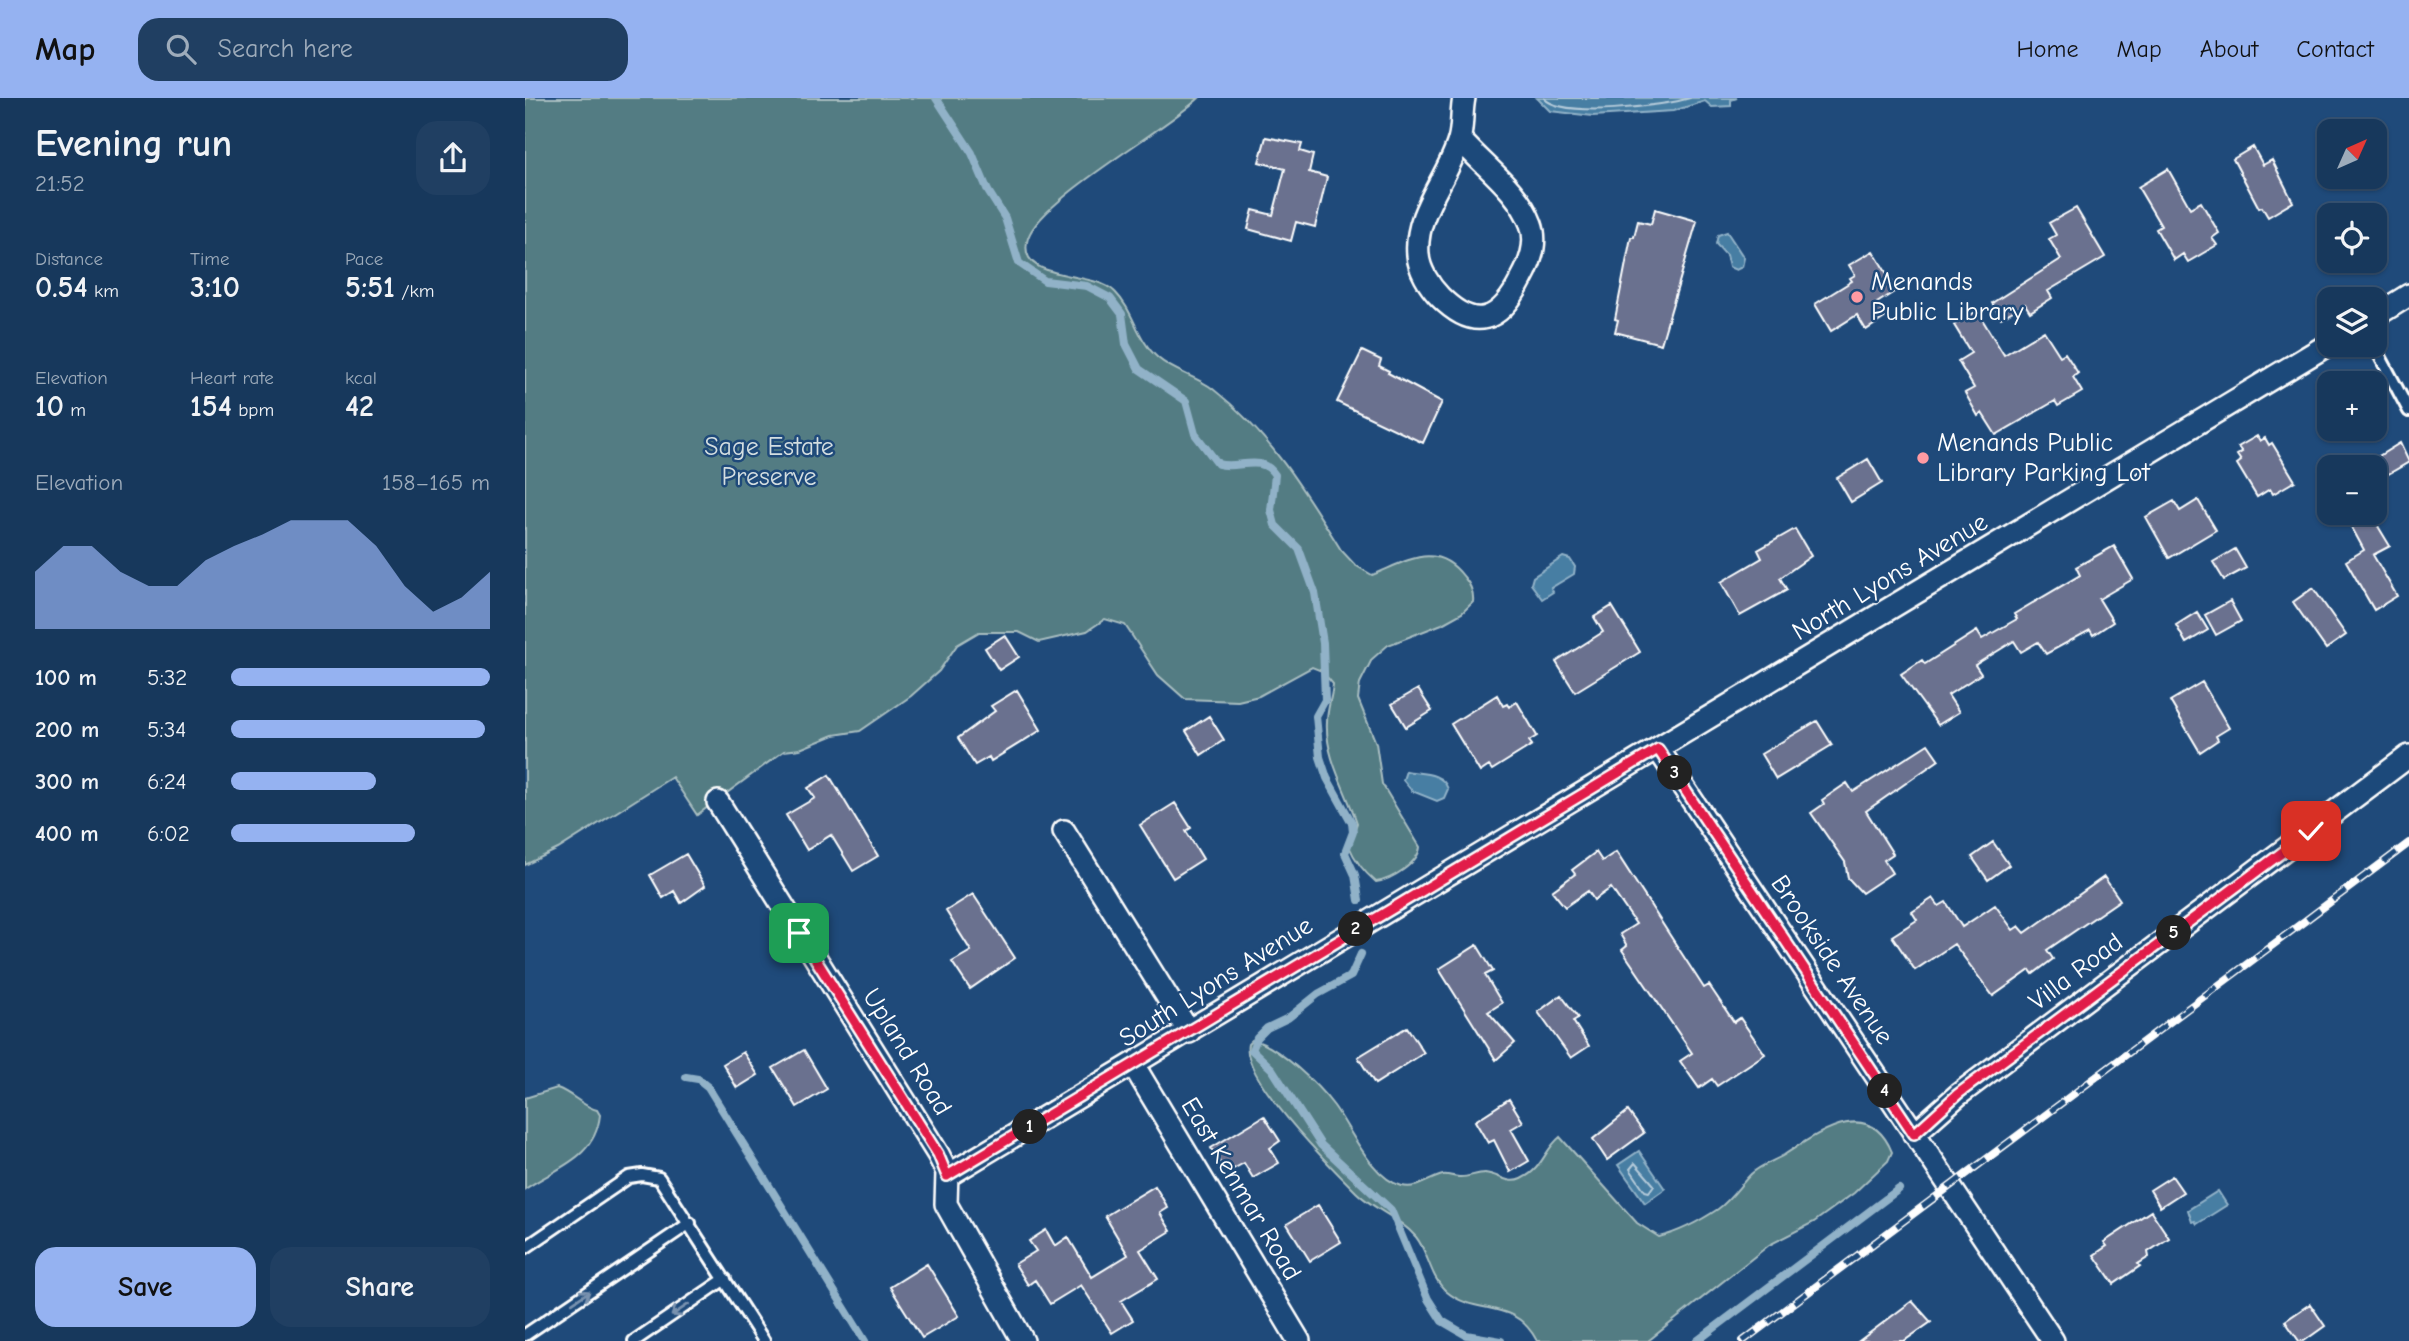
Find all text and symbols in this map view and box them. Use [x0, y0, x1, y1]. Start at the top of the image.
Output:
search box [138, 18, 628, 81]
text: Map [35, 30, 96, 68]
icon: search [162, 30, 200, 68]
text: Search here [218, 34, 353, 64]
text: Home [2017, 35, 2078, 63]
text: Map [2116, 35, 2162, 63]
text: About [2200, 35, 2258, 63]
text: Contact [2296, 35, 2374, 63]
north arrow [2317, 119, 2387, 189]
map controls [2317, 119, 2387, 525]
button: share [416, 121, 490, 195]
text: Evening run [35, 122, 232, 166]
text: 21:52 [35, 170, 85, 197]
button: locate [2317, 203, 2387, 273]
text: Distance [35, 248, 103, 270]
text: Time [190, 248, 229, 270]
text: Pace [345, 248, 383, 270]
place label: Menands Public Library [1871, 267, 2024, 327]
text: 0.54 [35, 270, 88, 305]
text: 3:10 [190, 270, 240, 305]
text: 5:51 [345, 270, 395, 305]
text: km [88, 280, 119, 302]
text: /km [395, 280, 434, 302]
button: layers [2317, 287, 2387, 357]
marker: Menands Public Library [1849, 289, 1865, 305]
text: Elevation [35, 367, 108, 389]
text: Heart rate [190, 367, 274, 389]
text: kcal [345, 367, 377, 389]
button: + [2317, 371, 2387, 441]
text: 10 [35, 389, 64, 424]
text: 154 [190, 389, 232, 424]
text: 42 [345, 389, 374, 424]
text: m [64, 399, 86, 421]
text: bpm [232, 399, 274, 421]
place label: Menands Public Library Parking Lot [1937, 428, 2151, 488]
park label: Sage Estate Preserve [704, 432, 834, 492]
marker: Menands Public Library Parking Lot [1915, 450, 1931, 466]
button: − [2317, 455, 2387, 525]
text: Elevation [35, 469, 123, 496]
text: 158–165 m [382, 469, 490, 496]
street label: North Lyons Avenue [1787, 507, 1993, 647]
text: 100 m [35, 664, 97, 691]
text: 5:32 [147, 664, 187, 691]
text: 200 m [35, 716, 99, 743]
text: 5:34 [147, 716, 186, 743]
pin: 3 [1657, 756, 1693, 790]
text: 3 [1670, 761, 1679, 783]
text: 300 m [35, 768, 99, 795]
text: 6:24 [147, 768, 187, 795]
pin [2281, 801, 2341, 861]
icon: check [2292, 812, 2330, 850]
text: 400 m [35, 820, 99, 847]
text: 6:02 [147, 820, 190, 847]
street label: Brookside Avenue [1764, 870, 1900, 1050]
pin [769, 903, 829, 963]
street label: South Lyons Avenue [1114, 910, 1318, 1054]
pin: 2 [1339, 912, 1373, 946]
icon: arrive [780, 914, 818, 952]
pin: 5 [2157, 916, 2191, 950]
text: 2 [1351, 917, 1360, 939]
text: 5 [2168, 921, 2179, 943]
street label: Villa Road [2023, 927, 2129, 1017]
street label: Upland Road [856, 983, 958, 1121]
pin: 4 [1867, 1074, 1903, 1108]
text: 4 [1880, 1079, 1889, 1101]
street label: East Kenmar Road [1175, 1092, 1307, 1286]
pin: 1 [1013, 1110, 1047, 1144]
text: 1 [1026, 1115, 1033, 1137]
button: Save [35, 1247, 256, 1327]
button: Share [270, 1247, 490, 1327]
one-way arrow [571, 1290, 591, 1304]
one-way arrow [671, 1303, 690, 1317]

